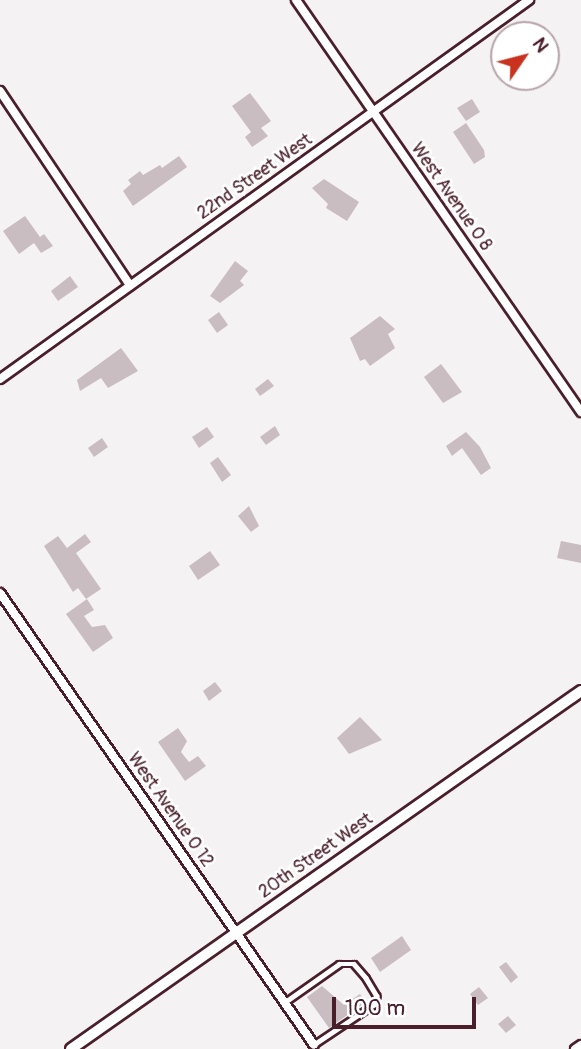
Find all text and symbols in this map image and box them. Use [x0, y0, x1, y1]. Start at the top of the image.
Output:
north arrow [490, 21, 560, 91]
text: N [527, 33, 554, 57]
street label: 22nd Street West [193, 129, 317, 225]
street label: West Avenue O 8 [406, 139, 496, 255]
street label: West Avenue O 12 [122, 748, 218, 872]
street label: 20th Street West [255, 809, 377, 903]
scale bar [336, 982, 480, 1026]
text: 100 m [345, 995, 405, 1022]

